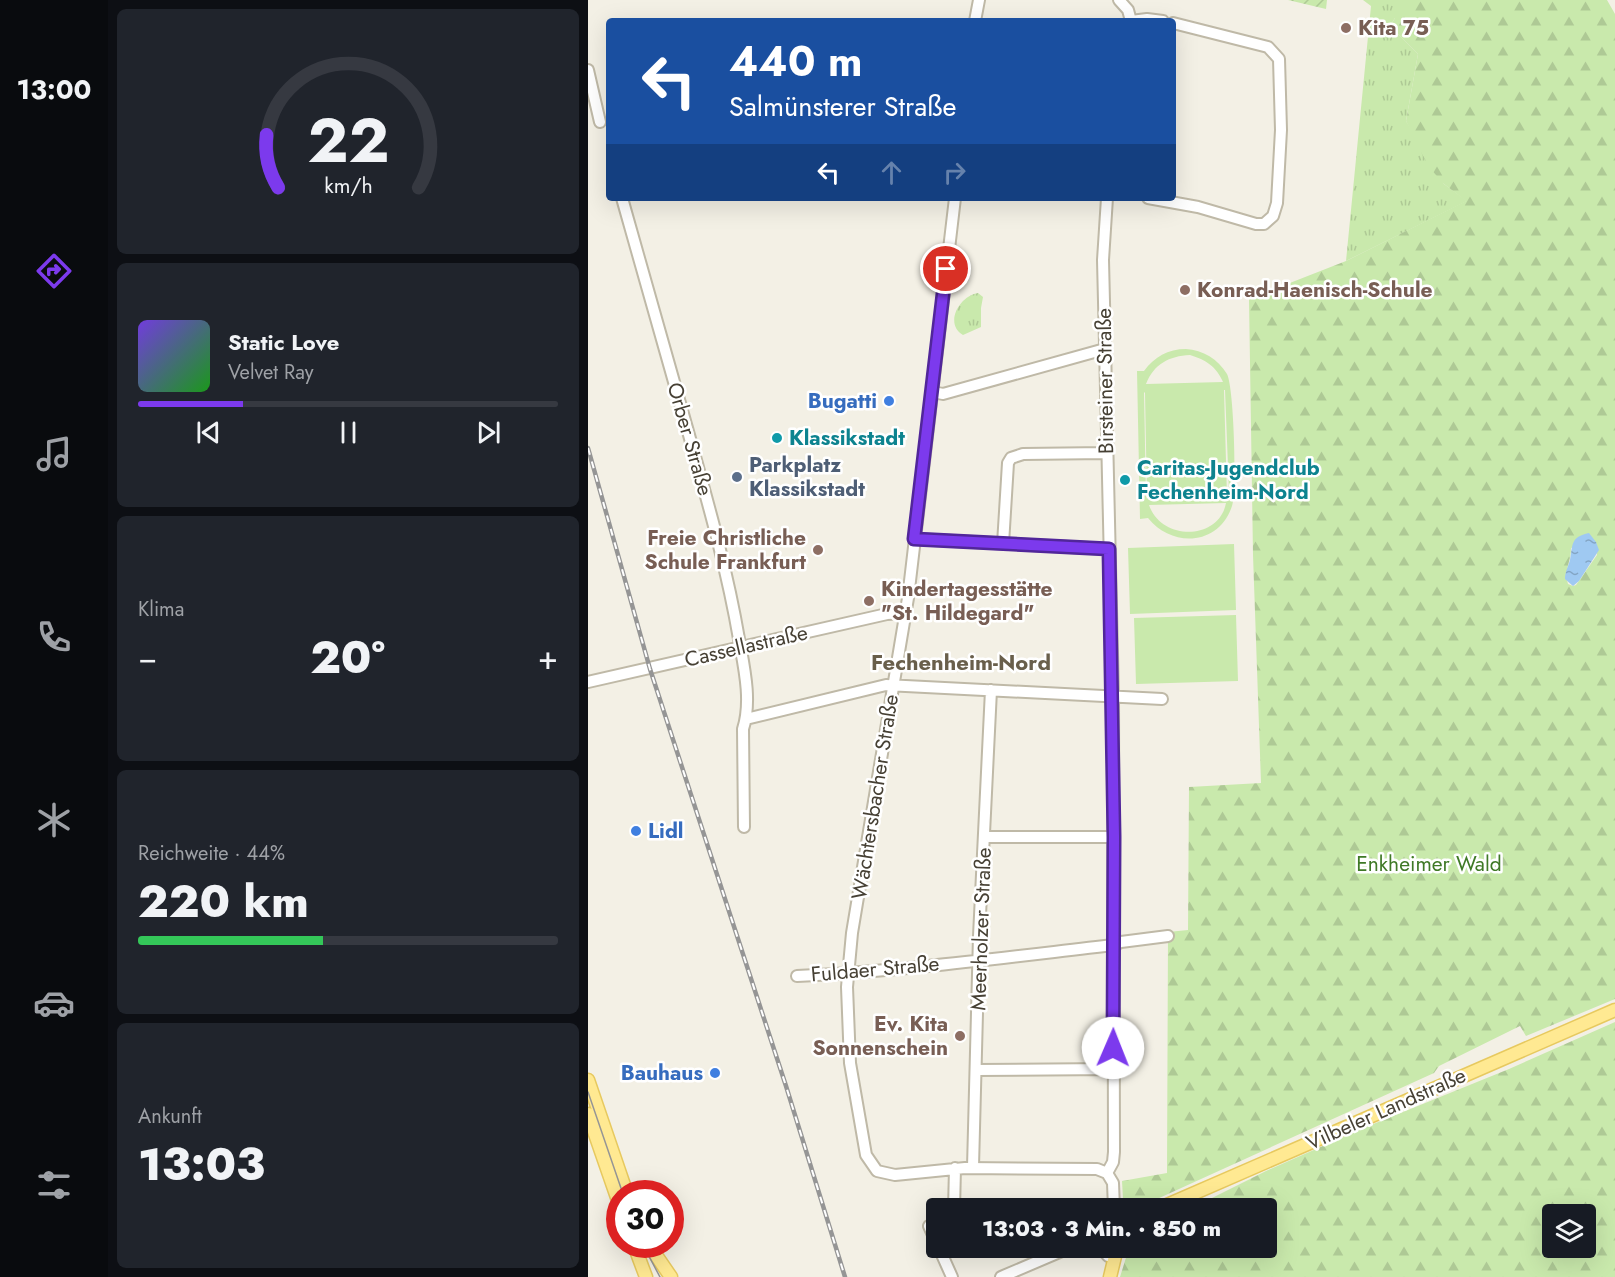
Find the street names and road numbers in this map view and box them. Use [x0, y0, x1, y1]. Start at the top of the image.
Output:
street label: Birsteiner Straße [1089, 308, 1121, 454]
street label: Orber Straße [660, 379, 721, 499]
street label: Cassellastraße [681, 617, 811, 675]
street label: Wächtersbacher Straße [844, 692, 906, 902]
street label: Meerholzer Straße [963, 847, 999, 1011]
street label: Fuldaer Straße [810, 948, 941, 990]
street label: Vilbeler Landstraße [1301, 1060, 1471, 1158]

